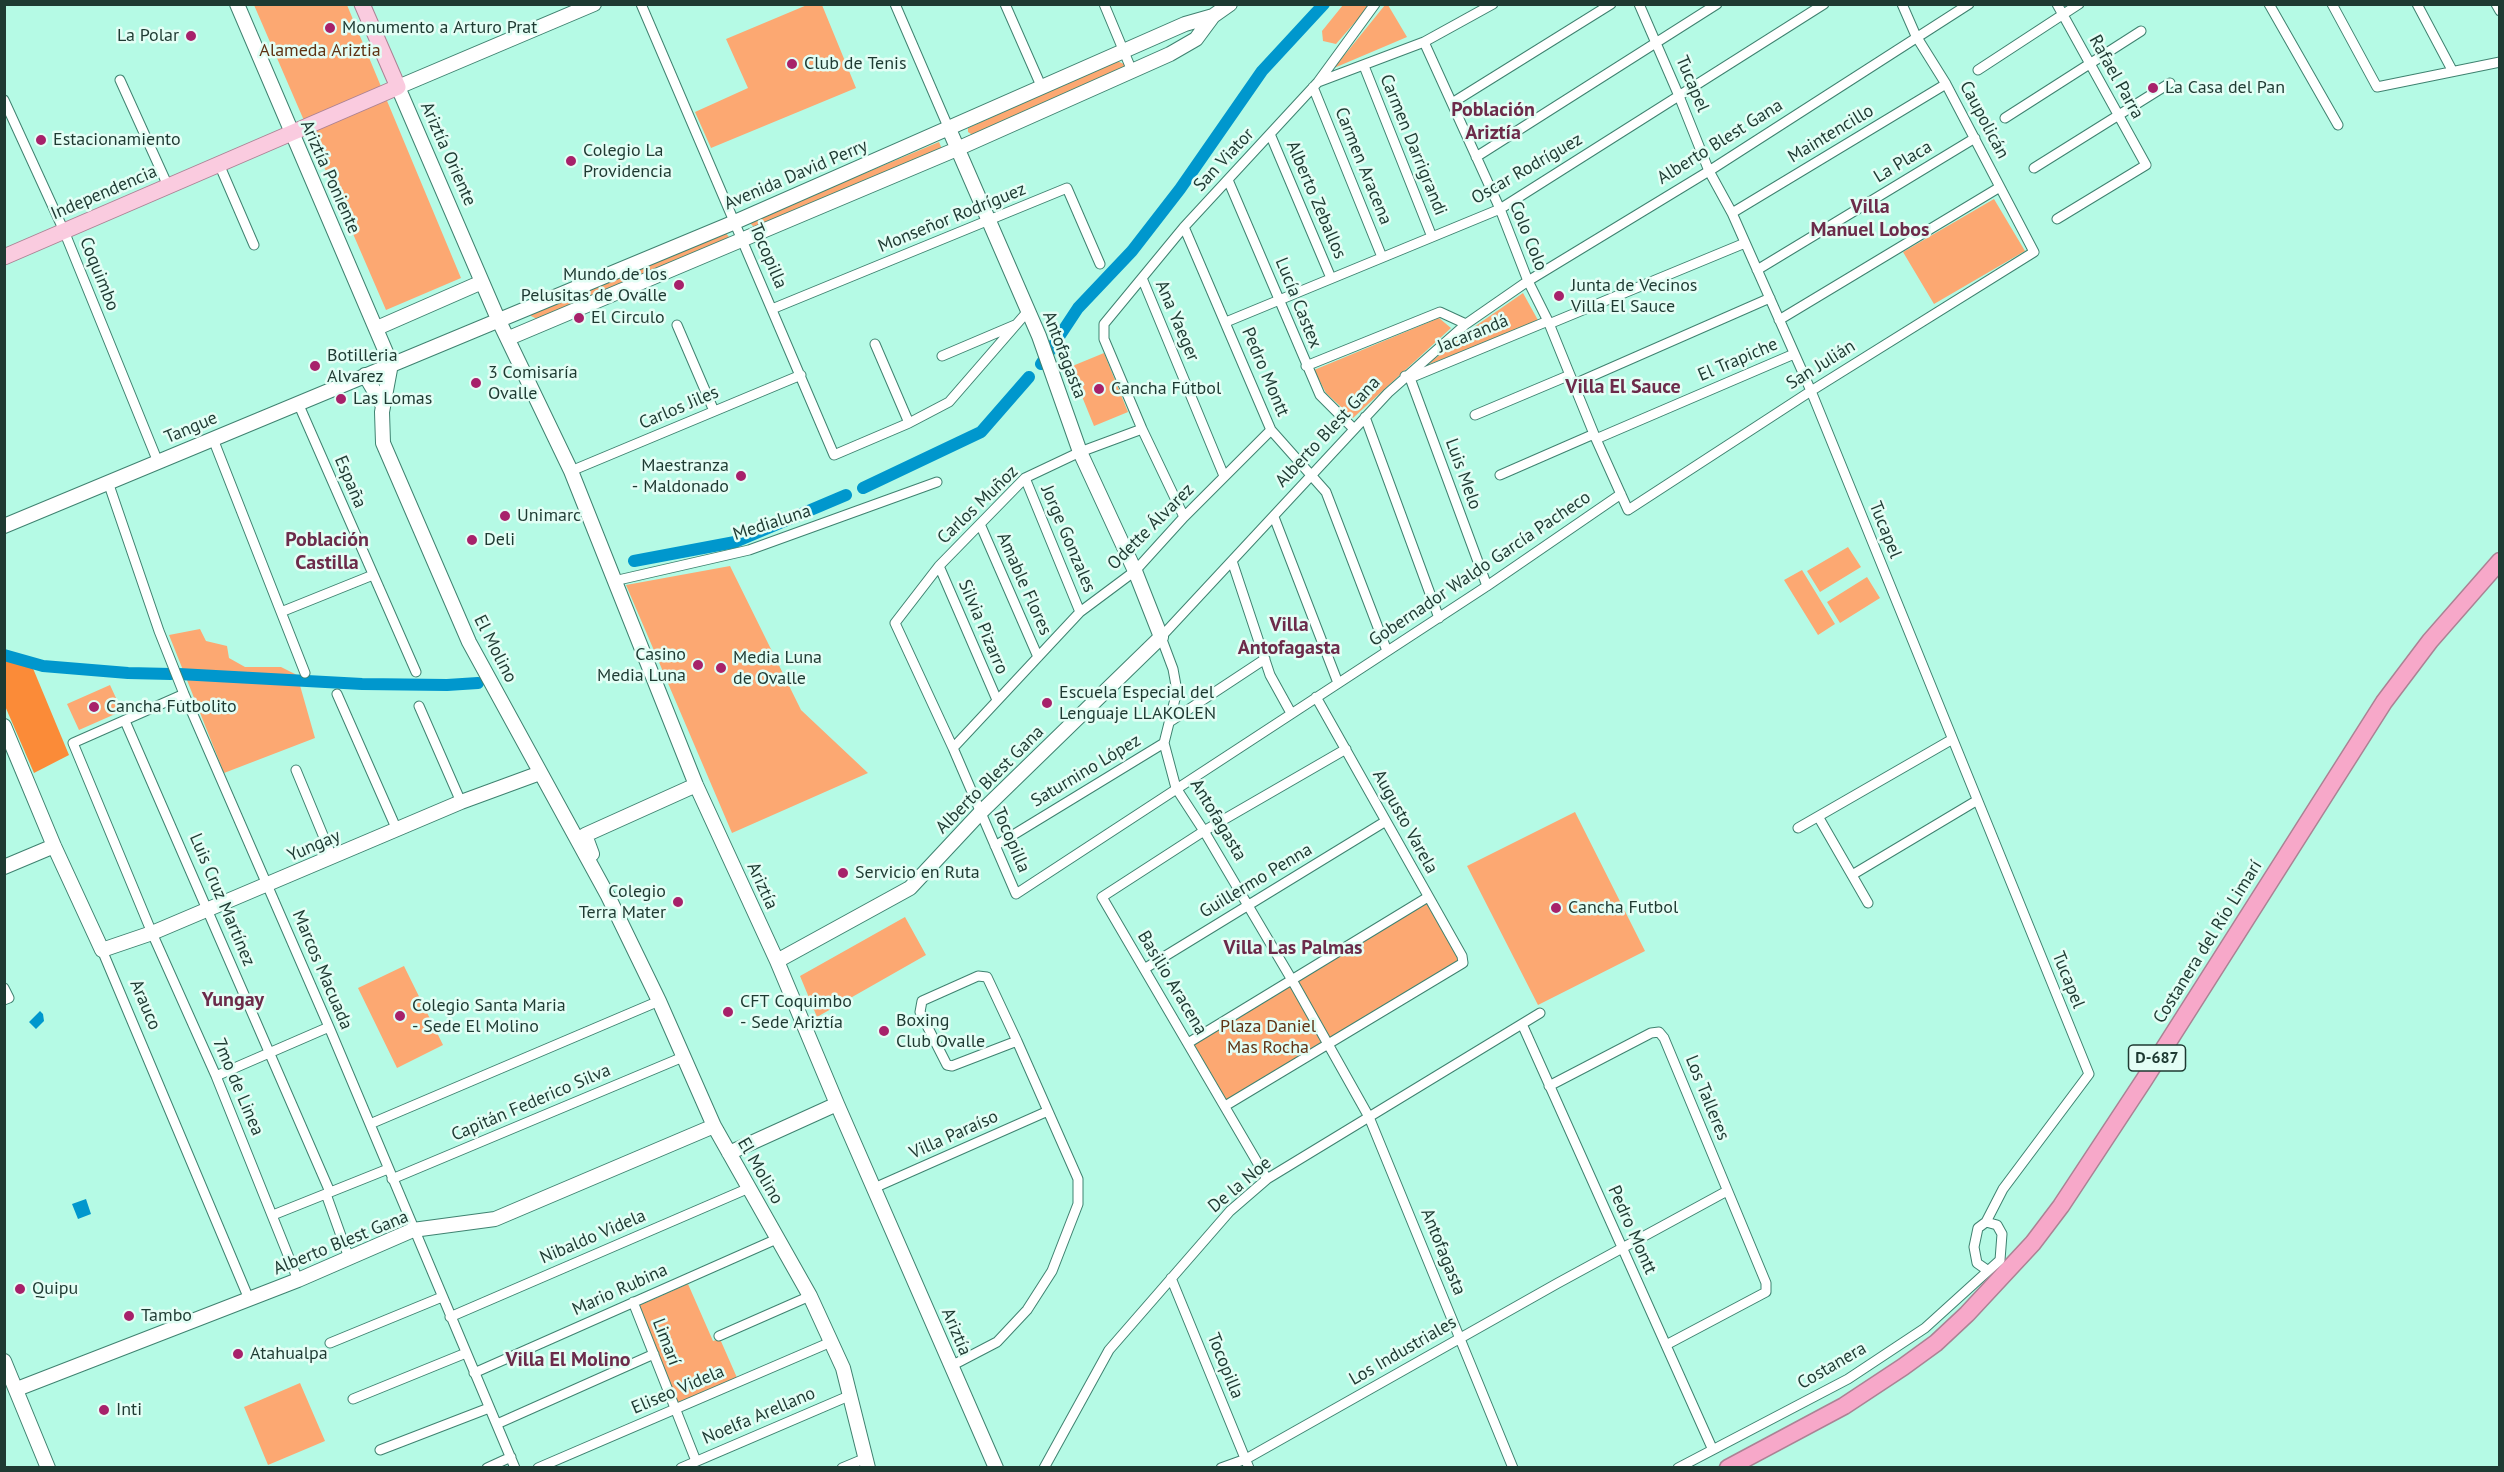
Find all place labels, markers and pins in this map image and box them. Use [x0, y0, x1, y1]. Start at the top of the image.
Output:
place label: Monumento a Arturo Prat [342, 17, 537, 39]
marker: Monumento a Arturo Prat [323, 21, 337, 35]
place label: La Polar [117, 25, 179, 47]
marker: La Polar [184, 29, 198, 43]
place label: Club de Tenis [804, 53, 906, 75]
marker: Club de Tenis [785, 57, 799, 71]
place label: La Casa del Pan [2165, 77, 2285, 99]
marker: La Casa del Pan [2146, 81, 2160, 95]
place label: Estacionamiento [53, 129, 181, 151]
marker: Estacionamiento [34, 133, 48, 147]
place label: Colegio La Providencia [583, 140, 672, 182]
marker: Colegio La Providencia [564, 154, 578, 168]
place label: Mundo de los Pelusitas de Ovalle [521, 264, 667, 306]
place label: Junta de Vecinos Villa El Sauce [1571, 275, 1697, 318]
marker: Mundo de los Pelusitas de Ovalle [672, 278, 686, 292]
marker: Junta de Vecinos Villa El Sauce [1552, 289, 1566, 303]
place label: El Circulo [591, 307, 665, 329]
marker: El Circulo [572, 311, 586, 325]
place label: Botilleria Alvarez [327, 345, 398, 388]
marker: Botilleria Alvarez [308, 359, 322, 373]
place label: 3 Comisaría Ovalle [488, 362, 578, 404]
marker: 3 Comisaría Ovalle [469, 376, 483, 390]
place label: Cancha Fútbol [1111, 378, 1221, 400]
marker: Cancha Fútbol [1092, 382, 1106, 396]
place label: Las Lomas [353, 388, 432, 410]
marker: Las Lomas [334, 392, 348, 406]
place label: Maestranza - Maldonado [632, 455, 729, 498]
marker: Maestranza - Maldonado [734, 469, 748, 483]
place label: Unimarc [517, 505, 581, 527]
marker: Unimarc [498, 509, 512, 523]
place label: Deli [484, 529, 515, 551]
marker: Deli [465, 533, 479, 547]
place label: Casino Media Luna [597, 644, 686, 686]
place label: Media Luna de Ovalle [733, 647, 822, 690]
marker: Casino Media Luna [691, 658, 705, 672]
marker: Media Luna de Ovalle [714, 661, 728, 675]
place label: Escuela Especial del Lenguaje LLAKOLEN [1059, 682, 1216, 724]
place label: Cancha Futbolito [106, 696, 237, 718]
marker: Escuela Especial del Lenguaje LLAKOLEN [1040, 696, 1054, 710]
marker: Cancha Futbolito [87, 700, 101, 714]
place label: Servicio en Ruta [855, 862, 980, 884]
marker: Servicio en Ruta [836, 866, 850, 880]
place label: Colegio Terra Mater [579, 881, 666, 924]
marker: Colegio Terra Mater [671, 895, 685, 909]
place label: Cancha Futbol [1568, 897, 1678, 919]
marker: Cancha Futbol [1549, 901, 1563, 915]
place label: CFT Coquimbo - Sede Ariztía [740, 991, 852, 1034]
place label: Colegio Santa Maria - Sede El Molino [412, 995, 566, 1038]
marker: CFT Coquimbo - Sede Ariztía [721, 1005, 735, 1019]
marker: Colegio Santa Maria - Sede El Molino [393, 1009, 407, 1023]
place label: Boxing Club Ovalle [896, 1010, 985, 1052]
marker: Boxing Club Ovalle [877, 1024, 891, 1038]
place label: Quipu [32, 1278, 78, 1300]
marker: Quipu [13, 1282, 27, 1296]
place label: Tambo [141, 1305, 192, 1327]
marker: Tambo [122, 1309, 136, 1323]
place label: Atahualpa [250, 1343, 328, 1365]
marker: Atahualpa [231, 1347, 245, 1361]
place label: Inti [116, 1399, 142, 1421]
marker: Inti [97, 1403, 111, 1417]

